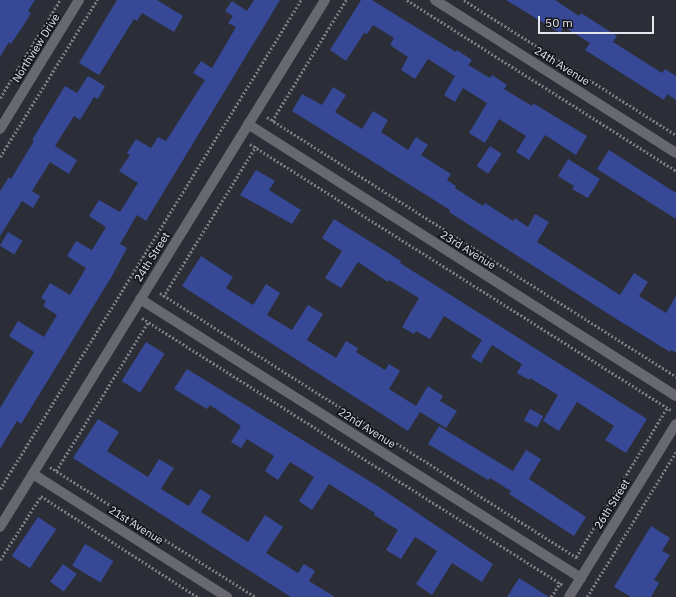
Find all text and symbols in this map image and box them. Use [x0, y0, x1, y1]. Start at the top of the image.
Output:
scale bar [540, 8, 656, 34]
street label: Northview Drive [10, 11, 62, 85]
text: 50 m [545, 15, 573, 30]
street label: 24th Avenue [532, 44, 592, 88]
street label: 23rd Avenue [438, 228, 498, 272]
street label: 24th Street [132, 230, 172, 284]
street label: 22nd Avenue [336, 405, 398, 451]
street label: 26th Street [592, 477, 632, 531]
street label: 21st Avenue [106, 503, 166, 547]

